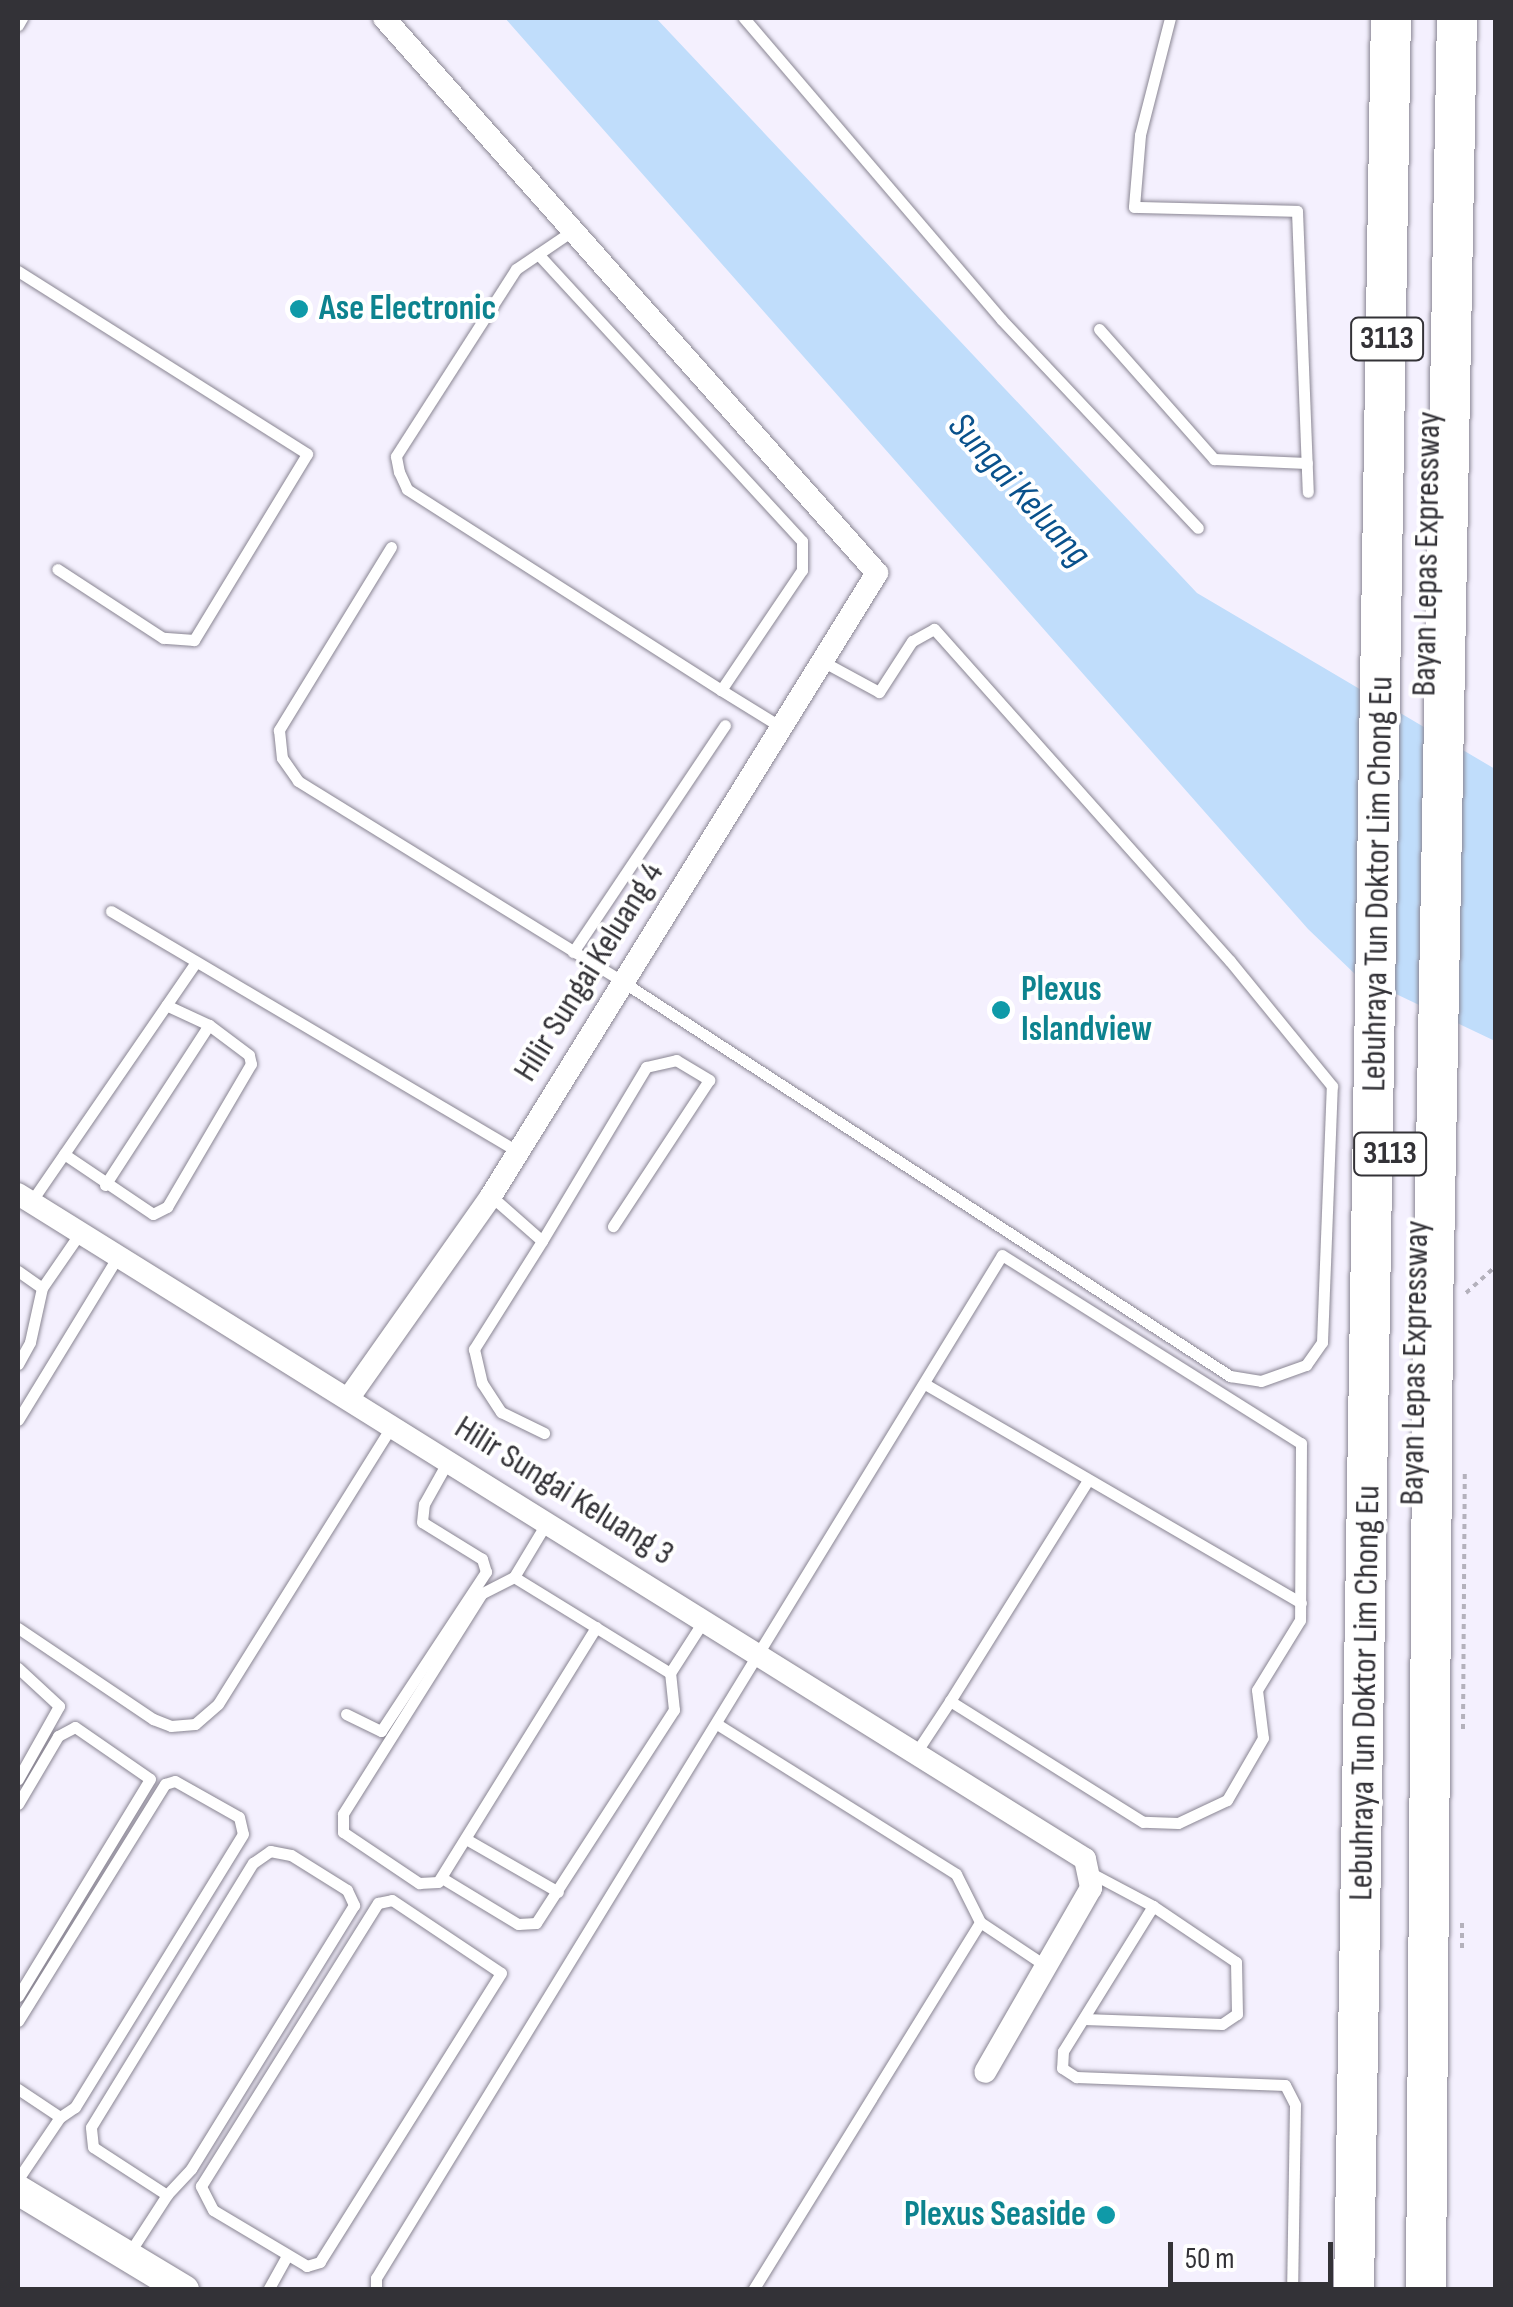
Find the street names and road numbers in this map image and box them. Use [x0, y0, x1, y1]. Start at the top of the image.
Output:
road number: 3113 [1350, 312, 1424, 366]
street label: Bayan Lepas Expressway [1404, 411, 1450, 697]
street label: Lebuhraya Tun Doktor Lim Chong Eu [1353, 676, 1403, 1092]
street label: Hilir Sungai Keluang 4 [505, 855, 673, 1089]
road number: 3113 [1352, 1127, 1428, 1181]
street label: Bayan Lepas Expressway [1392, 1220, 1438, 1506]
street label: Hilir Sungai Keluang 3 [447, 1407, 681, 1575]
street label: Lebuhraya Tun Doktor Lim Chong Eu [1340, 1485, 1390, 1901]

